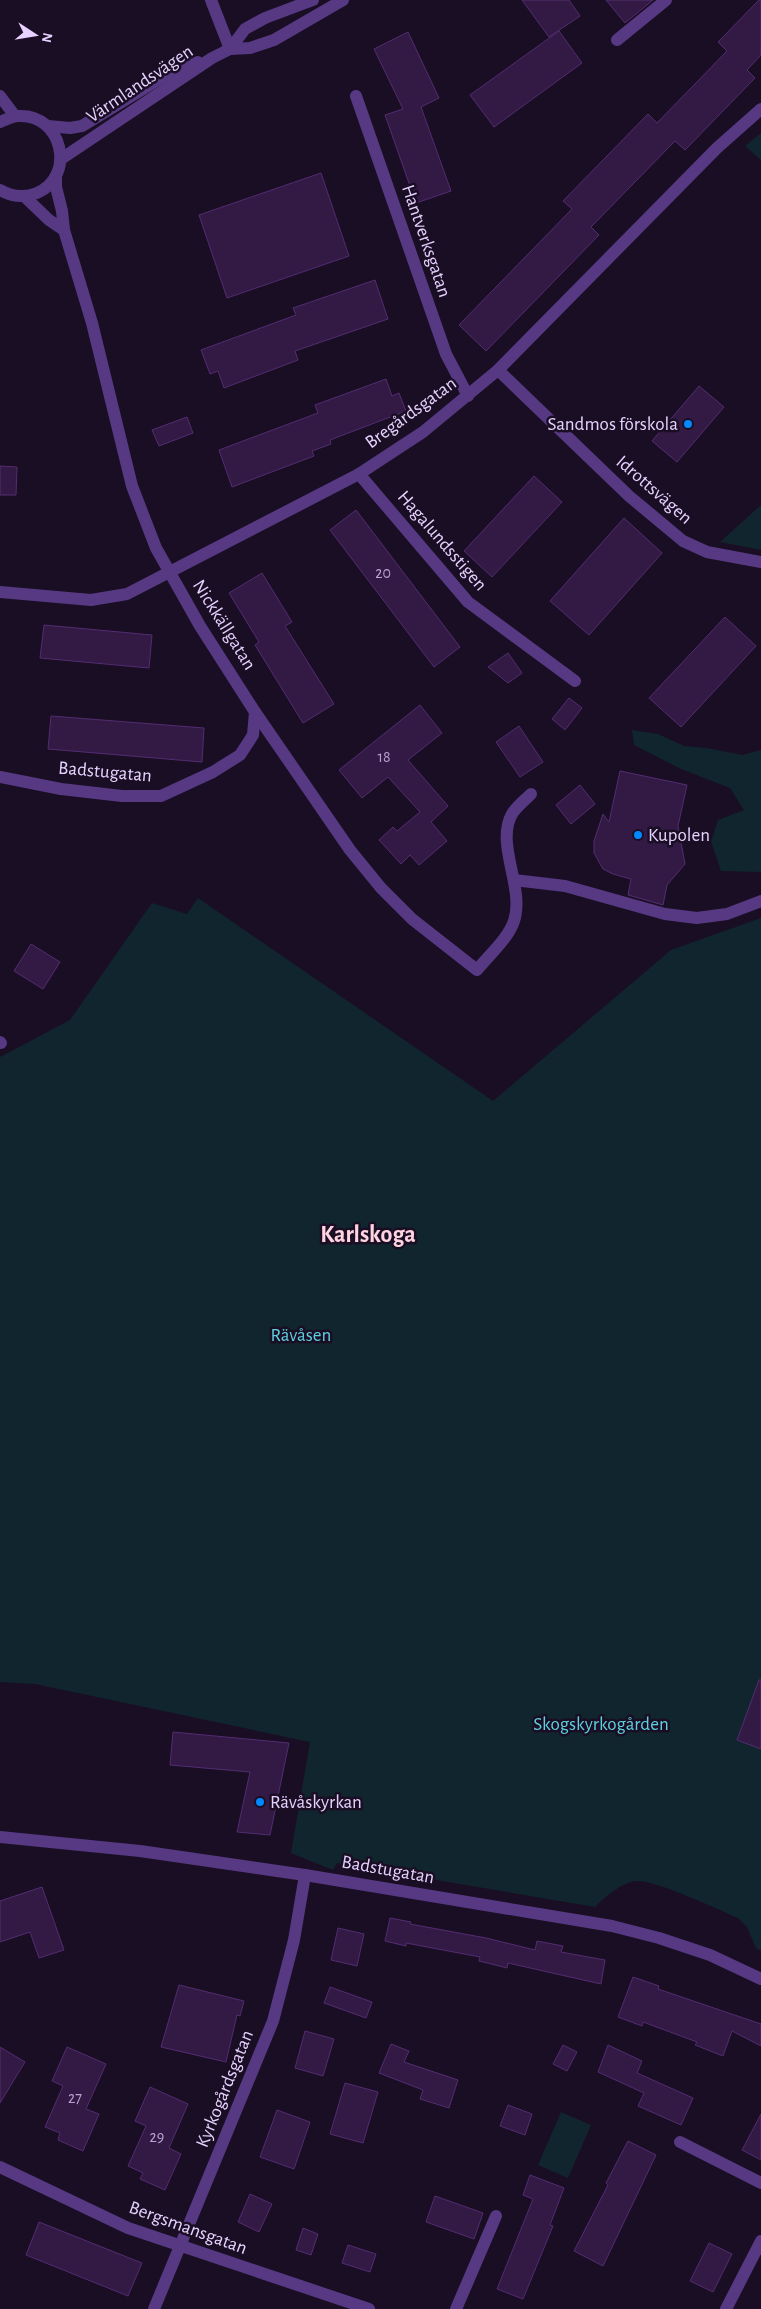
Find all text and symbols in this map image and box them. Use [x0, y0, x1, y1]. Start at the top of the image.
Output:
north arrow [10, 10, 60, 60]
text: N [39, 31, 55, 44]
street label: Värmlandsvägen [83, 41, 197, 127]
street label: Hantverksgatan [398, 182, 454, 300]
street label: Bregårdsgatan [362, 374, 460, 452]
place label: Sandmos förskola [548, 415, 678, 434]
marker: Sandmos förskola [682, 418, 694, 430]
street label: Idrottsvägen [612, 452, 696, 528]
street label: Hagalundsstigen [394, 487, 490, 595]
house number: 20 [375, 565, 391, 581]
street label: Nickkällgatan [189, 577, 259, 673]
house number: 18 [377, 749, 391, 765]
street label: Badstugatan [57, 758, 153, 786]
place label: Kupolen [648, 826, 710, 845]
marker: Kupolen [632, 829, 644, 841]
district label: Karlskoga [320, 1223, 416, 1247]
park label: Rävåsen [271, 1326, 331, 1345]
park label: Skogskyrkogården [533, 1715, 669, 1734]
place label: Rävåskyrkan [270, 1793, 362, 1812]
marker: Rävåskyrkan [254, 1796, 266, 1808]
street label: Badstugatan [340, 1852, 436, 1888]
street label: Kyrkogårdsgatan [193, 2028, 257, 2150]
house number: 27 [68, 2090, 82, 2106]
house number: 29 [150, 2129, 164, 2145]
street label: Bergsmansgatan [126, 2198, 250, 2258]

